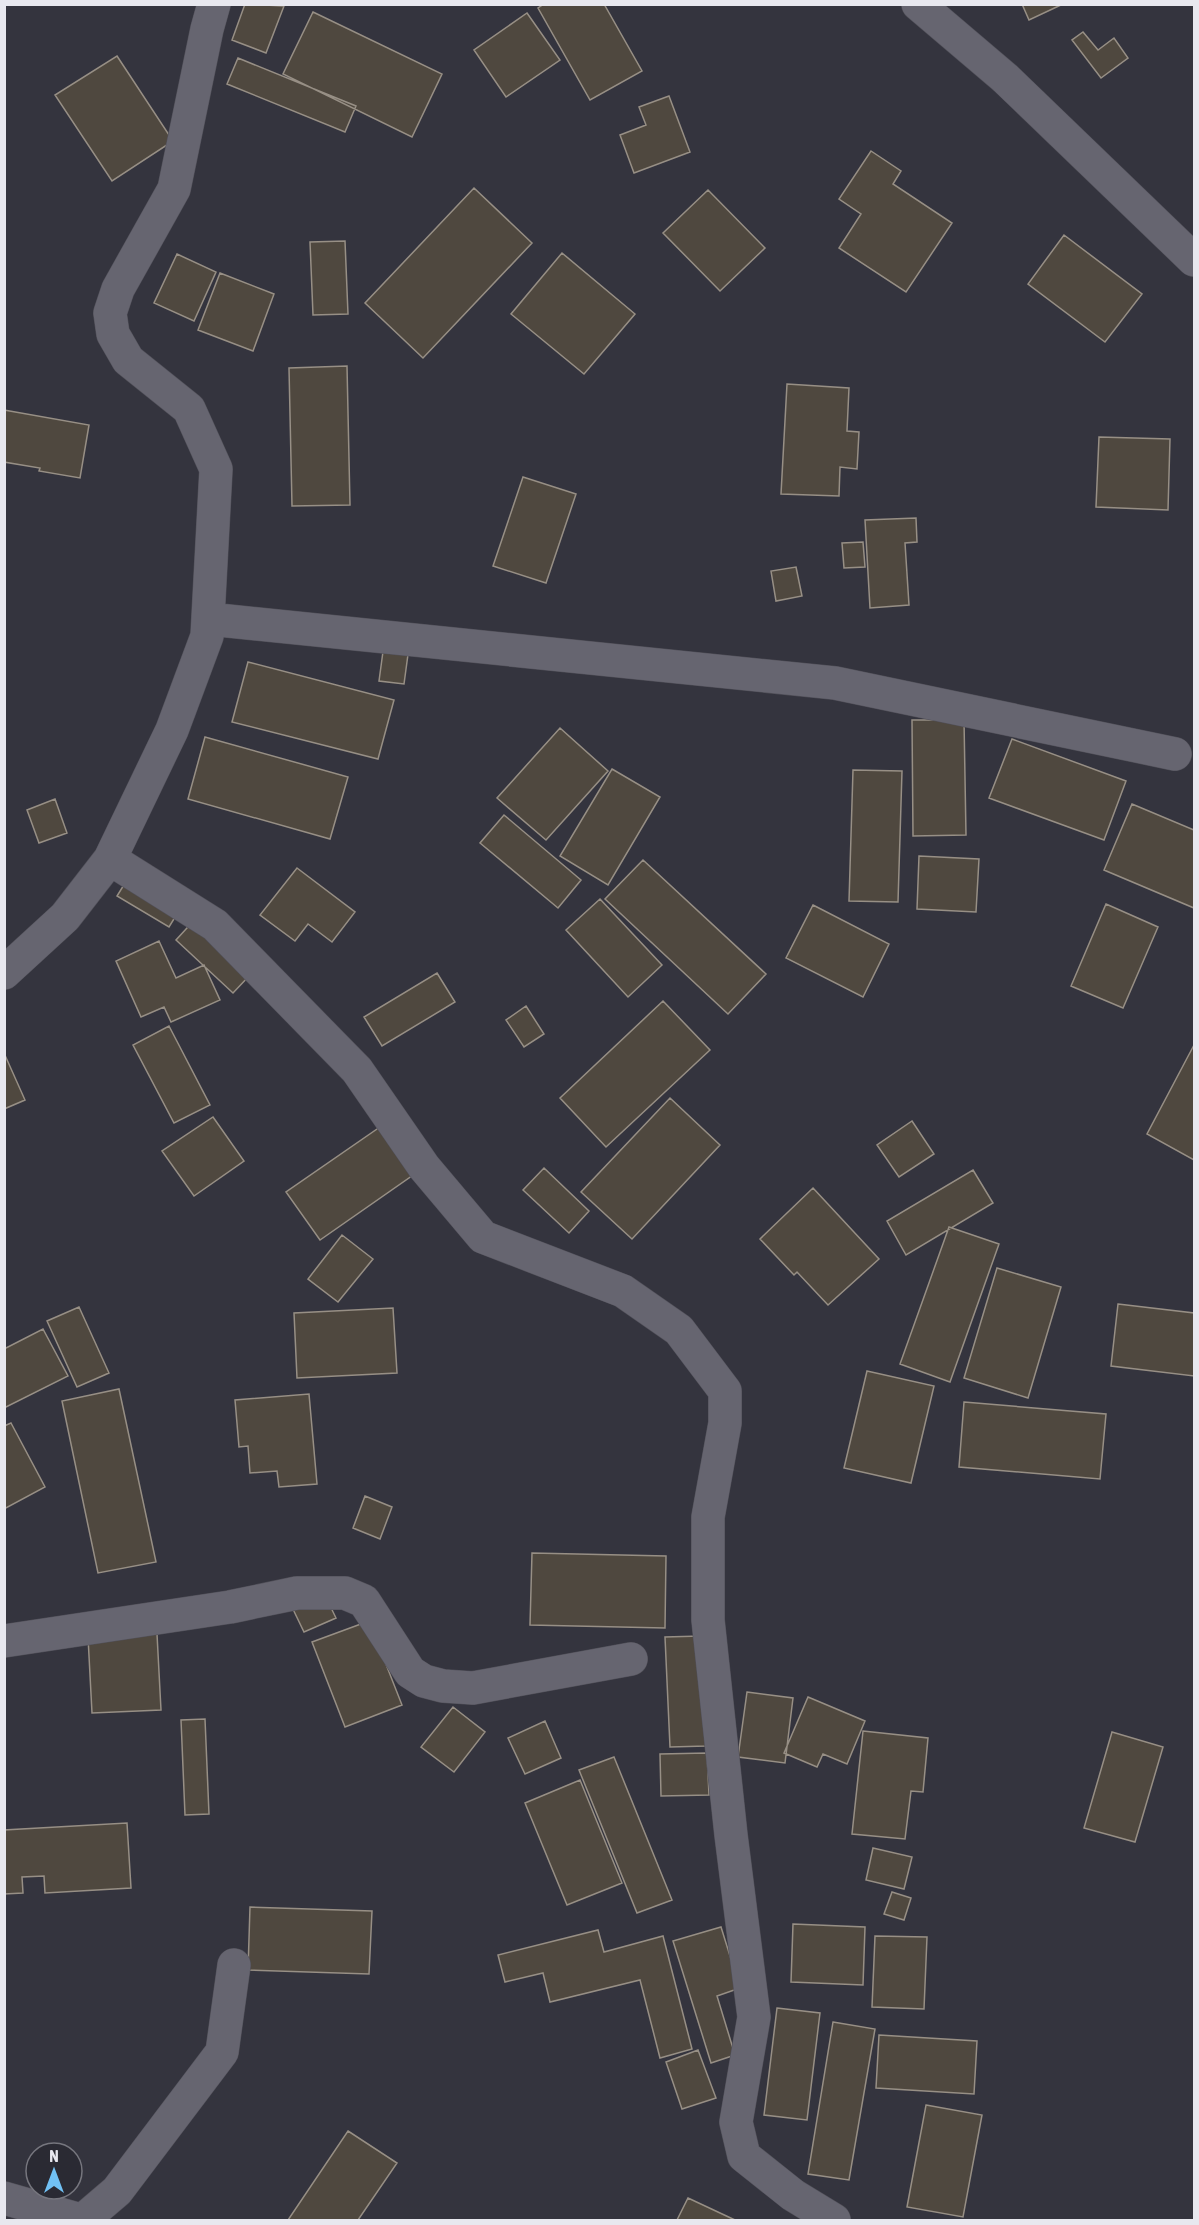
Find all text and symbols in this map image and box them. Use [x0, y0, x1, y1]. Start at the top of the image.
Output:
north arrow [24, 2141, 84, 2201]
text: N [49, 2147, 59, 2165]

